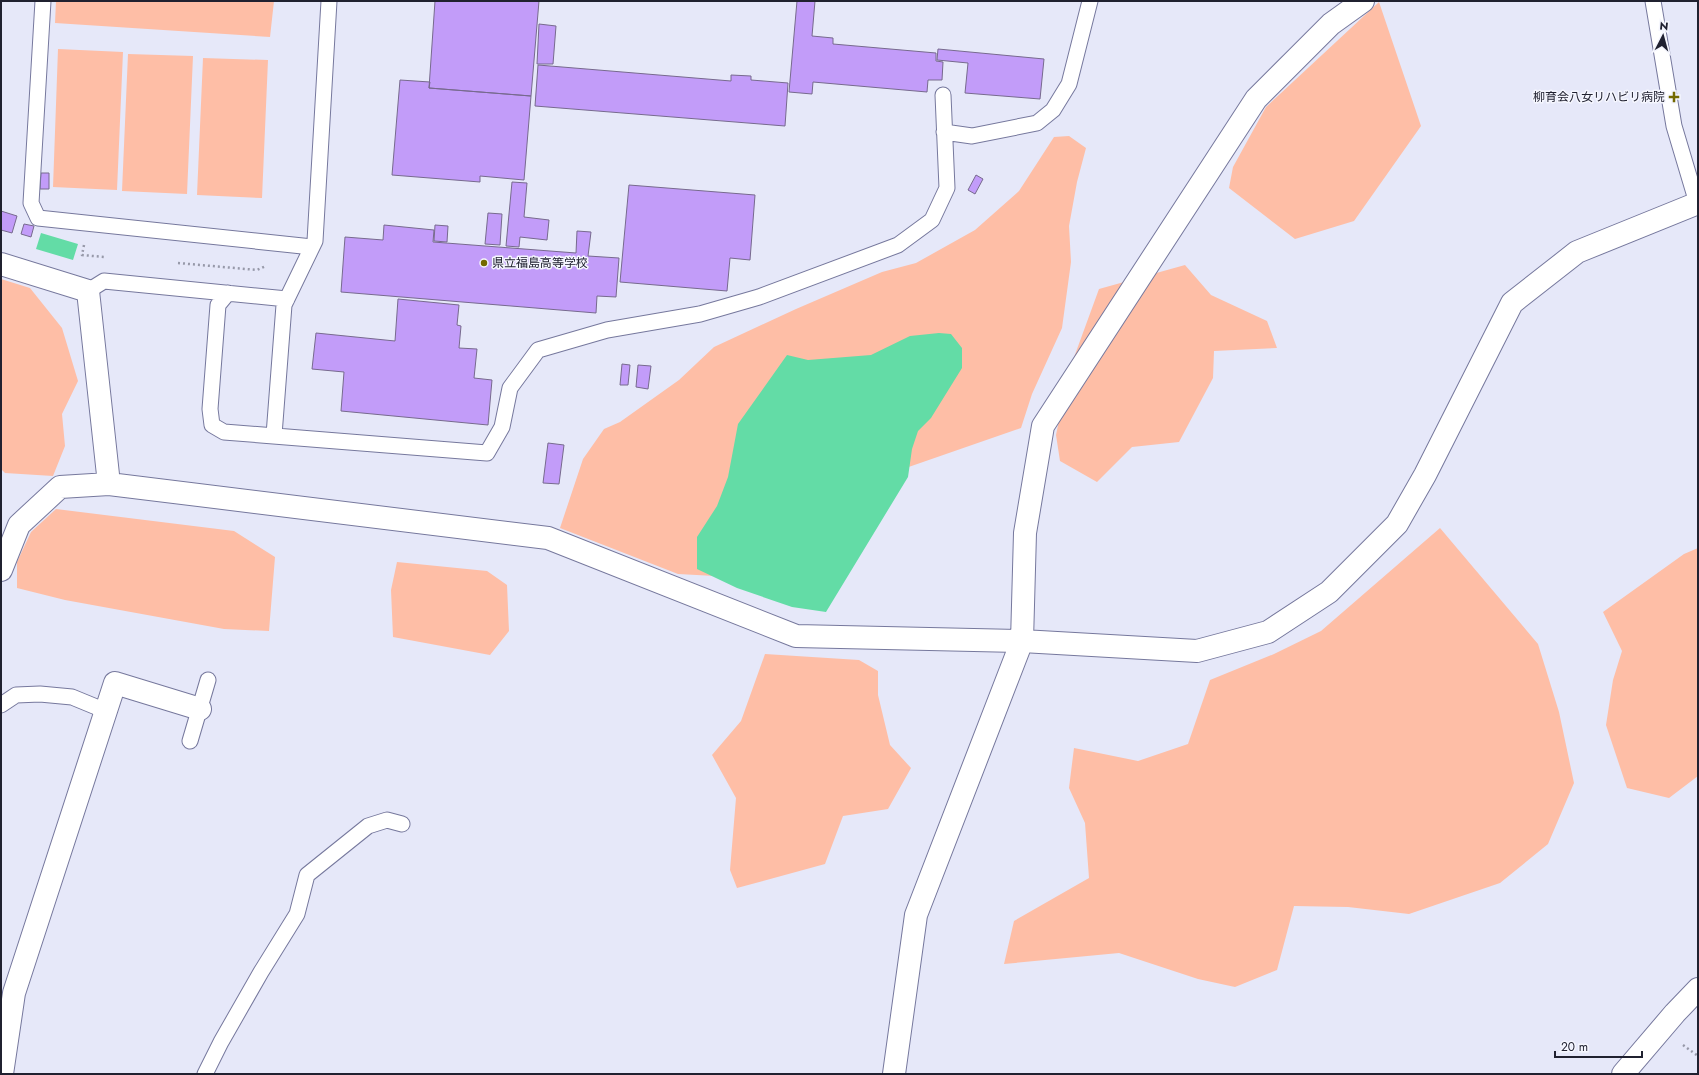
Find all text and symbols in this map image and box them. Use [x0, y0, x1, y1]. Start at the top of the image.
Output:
north arrow [1643, 16, 1683, 56]
text: N [1659, 18, 1669, 34]
place label: 柳育会八女リハビリ病院 [1533, 88, 1665, 106]
marker: 柳育会八女リハビリ病院 [1668, 91, 1680, 103]
place label: 県立福島高等学校 [492, 254, 588, 272]
marker: 県立福島高等学校 [479, 258, 489, 268]
scale bar [1555, 1033, 1642, 1059]
text: 20 m [1561, 1038, 1588, 1056]

